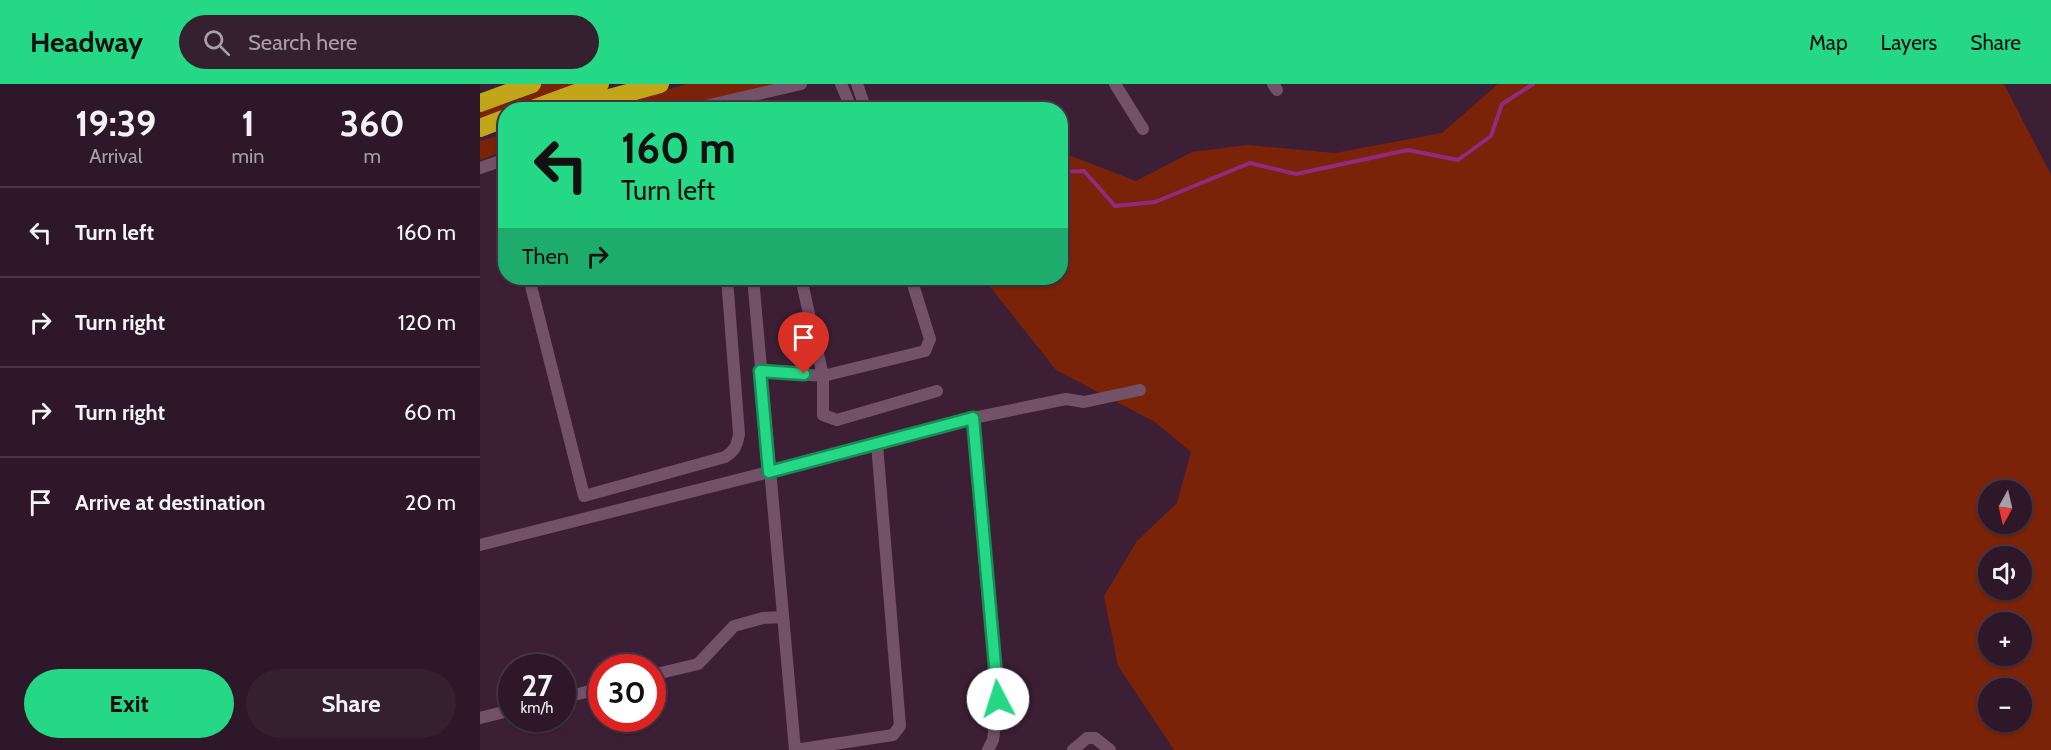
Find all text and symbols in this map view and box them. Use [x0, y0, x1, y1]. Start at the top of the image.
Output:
search box [179, 15, 599, 69]
text: Headway [30, 25, 143, 59]
icon: search [200, 26, 233, 59]
text: Search here [248, 29, 357, 56]
text: Map [1809, 30, 1848, 55]
text: Layers [1881, 30, 1937, 55]
text: Share [1970, 30, 2021, 55]
text: 19:39 [75, 101, 156, 145]
text: 1 [241, 101, 255, 145]
text: 360 [340, 101, 405, 145]
text: 160 m [621, 122, 736, 174]
icon: left [522, 126, 600, 204]
text: Arrival [89, 144, 142, 168]
text: min [232, 144, 265, 168]
text: m [363, 144, 381, 168]
text: Turn left [621, 174, 715, 207]
icon: left [24, 216, 57, 249]
text: Turn left [75, 219, 154, 246]
text: 160 m [397, 219, 456, 246]
icon: right [581, 240, 614, 273]
text: Then [522, 243, 569, 270]
icon: right [24, 306, 57, 339]
text: Turn right [75, 309, 165, 336]
text: 120 m [398, 309, 456, 336]
pin [778, 312, 829, 374]
icon: arrive [787, 321, 820, 354]
icon: right [24, 396, 57, 429]
text: Turn right [75, 399, 165, 426]
text: 60 m [404, 399, 456, 426]
north arrow [1978, 480, 2032, 534]
map controls [1978, 480, 2032, 732]
icon: arrive [24, 486, 57, 519]
text: Arrive at destination [75, 489, 265, 516]
text: 20 m [405, 489, 456, 516]
button: sound [1978, 546, 2032, 600]
button: + [1978, 612, 2032, 666]
speed limit sign: 30 [588, 654, 666, 732]
text: 27 [521, 667, 553, 704]
position arrow [966, 667, 1030, 731]
button: Exit [24, 669, 234, 738]
button: Share [246, 669, 456, 738]
button: − [1978, 678, 2032, 732]
text: km/h [521, 699, 553, 717]

